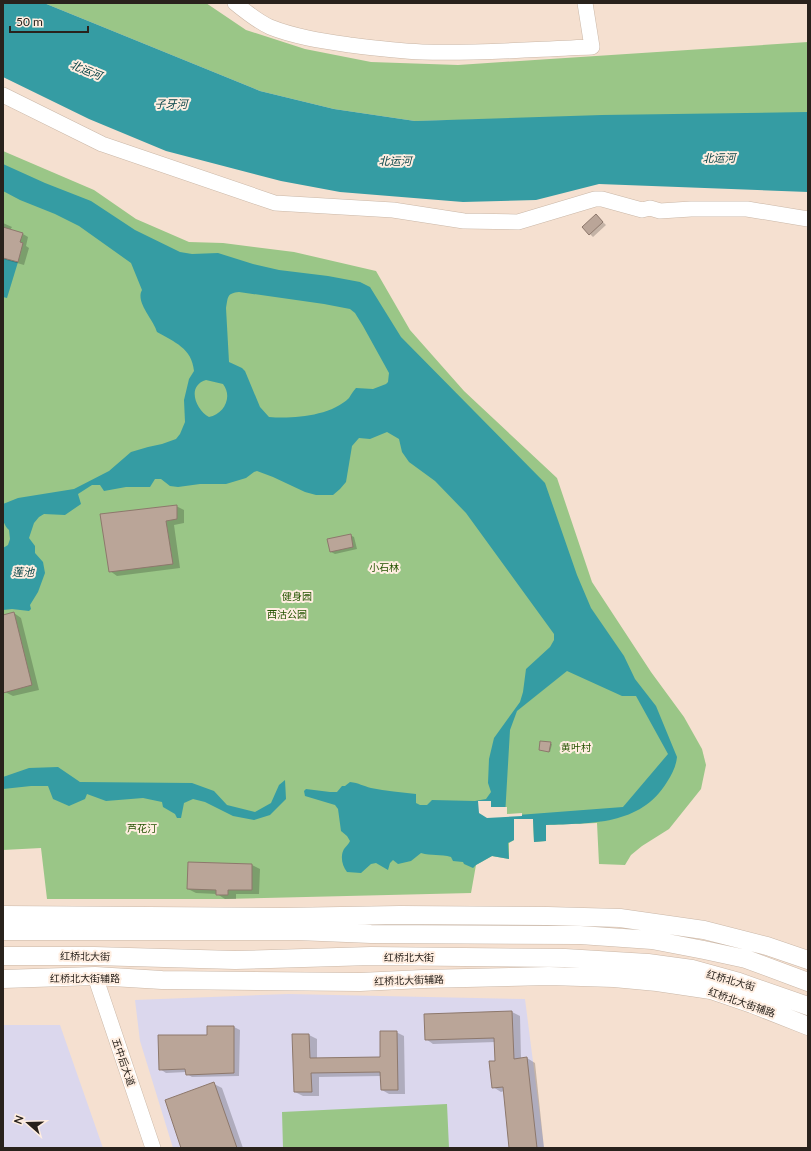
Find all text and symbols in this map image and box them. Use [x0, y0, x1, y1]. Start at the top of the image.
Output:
scale bar [10, 8, 88, 34]
text: 50 m [16, 14, 43, 29]
water label: 北运河 [68, 57, 106, 82]
water label: 子牙河 [155, 97, 189, 110]
water label: 北运河 [702, 151, 738, 164]
water label: 北运河 [379, 154, 413, 167]
park label: 小石林 [369, 561, 399, 573]
water label: 莲池 [12, 565, 35, 578]
park label: 健身园 [282, 590, 312, 602]
park label: 西沽公园 [267, 608, 307, 620]
park label: 黄叶村 [561, 741, 591, 753]
park label: 芦花汀 [127, 822, 157, 834]
street label: 红桥北大街 [60, 950, 110, 962]
street label: 红桥北大街 [384, 951, 434, 963]
street label: 红桥北大街 [705, 967, 757, 993]
street label: 红桥北大街辅路 [50, 972, 120, 984]
street label: 红桥北大街辅路 [374, 973, 444, 987]
street label: 红桥北大街辅路 [707, 985, 777, 1019]
street label: 五中后大道 [110, 1036, 138, 1088]
north arrow [8, 1103, 48, 1143]
text: N [11, 1113, 26, 1126]

